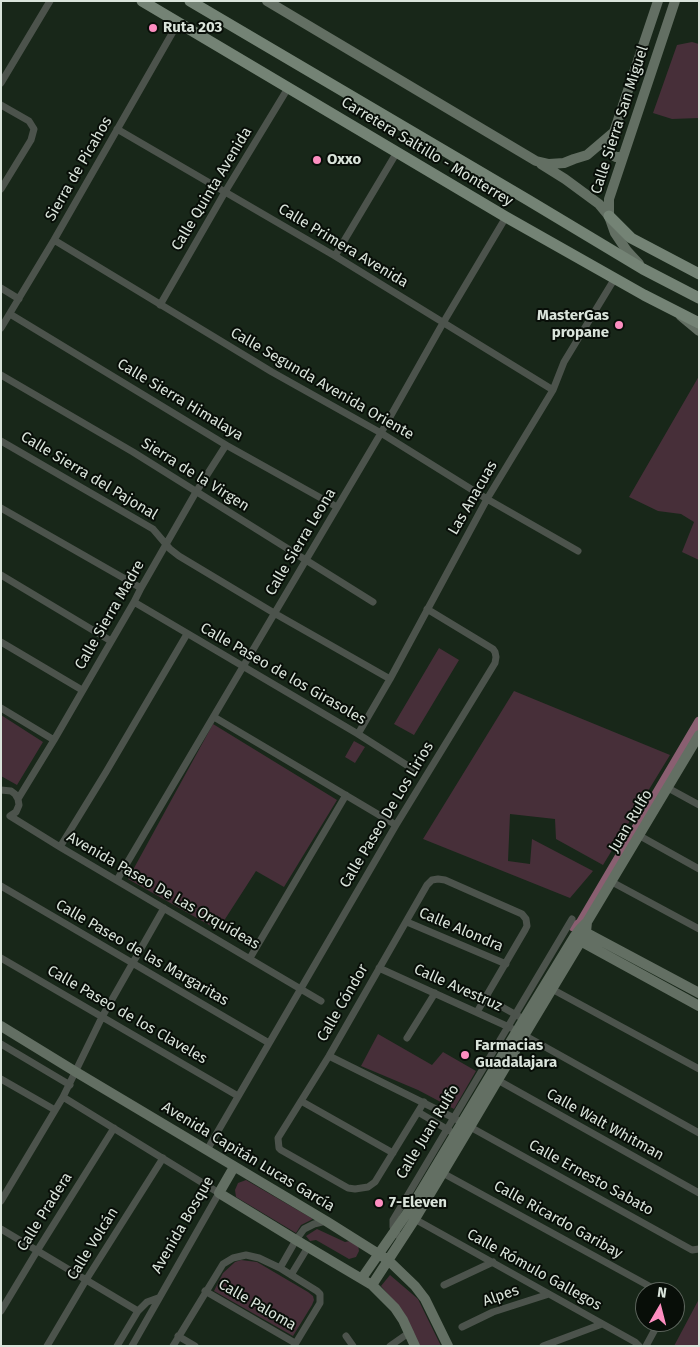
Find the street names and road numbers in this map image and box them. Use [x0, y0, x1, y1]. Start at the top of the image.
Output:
street label: Calle Sierra San Miguel [588, 44, 652, 196]
street label: Carretera Saltillo - Monterrey [338, 93, 516, 211]
street label: Sierra de Picahos [42, 114, 116, 224]
street label: Calle Quinta Avenida [168, 124, 256, 254]
street label: Calle Primera Avenida [275, 200, 411, 292]
street label: Calle Segunda Avenida Oriente [227, 324, 417, 444]
street label: Calle Sierra Himalaya [114, 355, 246, 445]
street label: Calle Sierra del Pajonal [17, 428, 161, 524]
street label: Sierra de la Virgen [138, 435, 252, 515]
street label: Las Anacuas [445, 458, 501, 538]
street label: Calle Sierra Leona [262, 485, 340, 599]
street label: Calle Sierra Madre [71, 557, 149, 673]
street label: Calle Paseo de los Girasoles [197, 619, 369, 729]
street label: Calle Paseo De Los Lirios [336, 739, 438, 891]
street label: Juan Rulfo [605, 786, 657, 856]
street label: Avenida Paseo De Las Orquídeas [63, 828, 263, 954]
street label: Calle Paseo de las Margaritas [52, 896, 232, 1010]
street label: Calle Alondra [416, 904, 506, 956]
street label: Calle Cóndor [314, 961, 372, 1045]
street label: Calle Avestruz [411, 961, 505, 1015]
street label: Calle Paseo de los Claveles [44, 962, 210, 1068]
street label: Calle Juan Rulfo [393, 1081, 463, 1183]
street label: Calle Walt Whitman [543, 1085, 667, 1165]
street label: Avenida Capitán Lucas García [158, 1098, 338, 1216]
street label: Calle Ernesto Sabato [525, 1136, 657, 1220]
street label: Calle Pradera [14, 1169, 76, 1255]
street label: Avenida Bosque [148, 1173, 218, 1277]
street label: Calle Ricardo Garibay [491, 1177, 625, 1263]
street label: Calle Volcán [64, 1204, 122, 1284]
street label: Calle Rómulo Gallegos [464, 1226, 604, 1314]
street label: Calle Paloma [215, 1275, 299, 1335]
street label: Alpes [481, 1281, 521, 1311]

